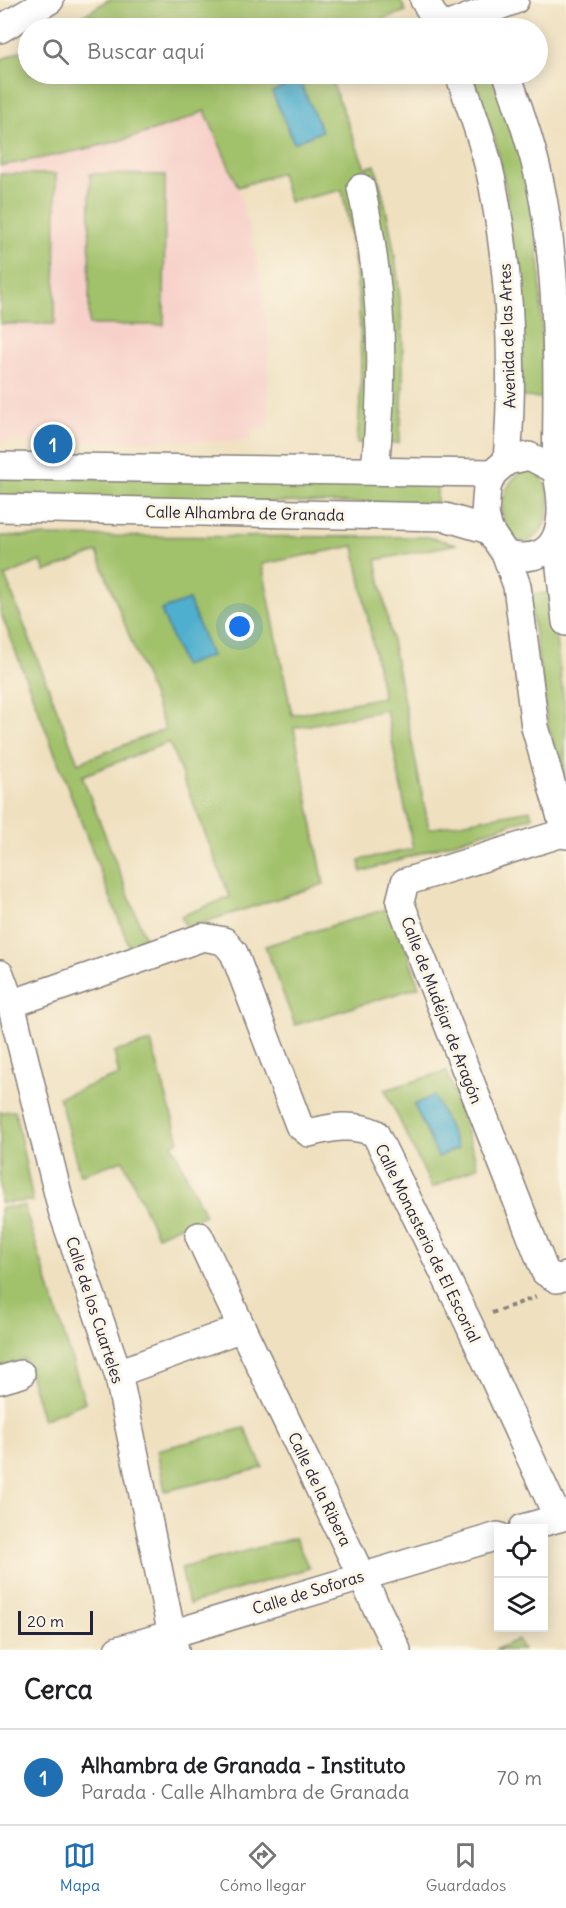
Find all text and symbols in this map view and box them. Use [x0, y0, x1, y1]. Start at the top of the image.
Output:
search box [18, 18, 548, 84]
icon: search [39, 35, 72, 68]
text: Buscar aquí [87, 37, 204, 65]
street label: Avenida de las Artes [494, 263, 520, 409]
pin: 1 [34, 422, 72, 466]
street label: Calle Alhambra de Granada [145, 501, 345, 525]
your location [225, 612, 254, 641]
street label: Calle de Mudéjar de Aragón [397, 914, 487, 1106]
street label: Calle Monasterio de El Escorial [371, 1140, 485, 1346]
street label: Calle de los Cuarteles [62, 1234, 128, 1386]
street label: Calle de la Ribera [284, 1429, 356, 1549]
map controls [494, 1524, 548, 1632]
button: locate [494, 1524, 548, 1578]
street label: Calle de Soforas [250, 1566, 366, 1618]
button: layers [494, 1578, 548, 1632]
scale bar [18, 1608, 93, 1636]
text: 20 m [27, 1611, 64, 1631]
text: Cerca [24, 1673, 93, 1706]
text: Alhambra de Granada - Instituto [81, 1751, 406, 1779]
text: 1 [40, 1765, 47, 1790]
text: 70 m [497, 1765, 542, 1790]
text: Parada · Calle Alhambra de Granada [81, 1779, 409, 1804]
tab: Mapa [60, 1839, 100, 1895]
tab: Cómo llegar [220, 1839, 306, 1895]
tab: Guardados [426, 1839, 506, 1895]

